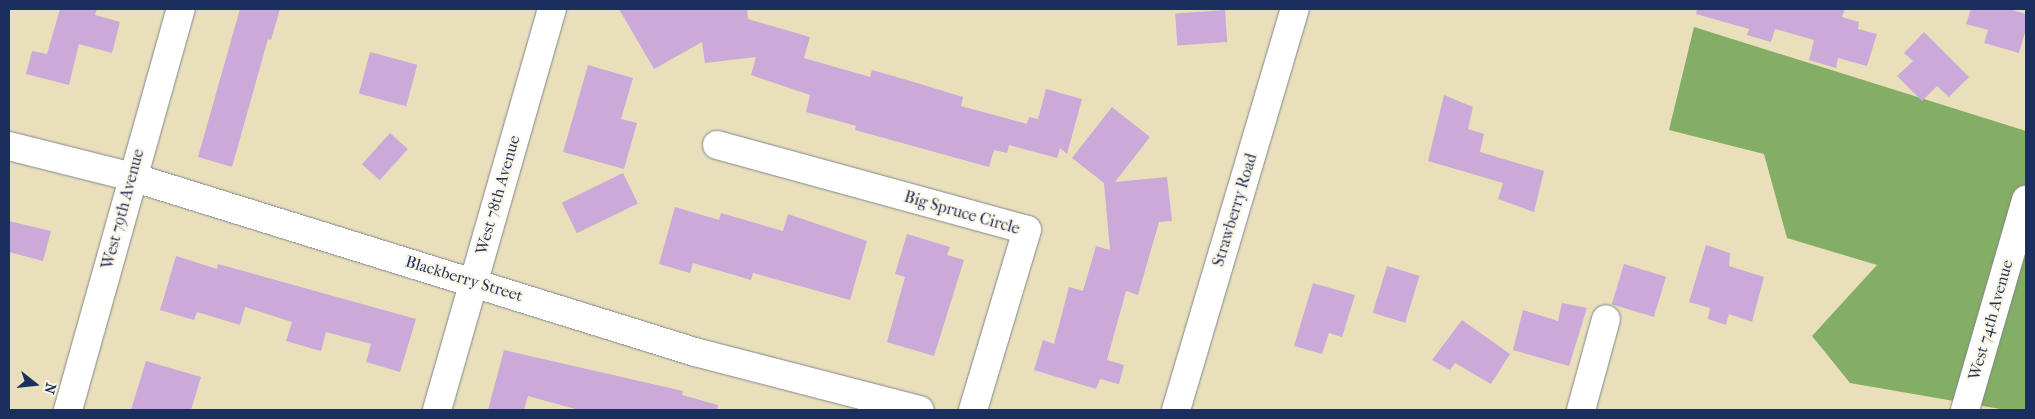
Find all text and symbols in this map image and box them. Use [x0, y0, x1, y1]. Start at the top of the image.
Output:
street label: West 78th Avenue [472, 133, 524, 257]
street label: West 79th Avenue [98, 147, 148, 271]
street label: Strawberry Road [1209, 151, 1261, 269]
street label: Big Spruce Circle [902, 187, 1022, 239]
street label: Blackberry Street [403, 252, 525, 306]
street label: West 74th Avenue [1965, 258, 2017, 382]
north arrow [10, 359, 60, 409]
text: N [40, 381, 60, 396]

